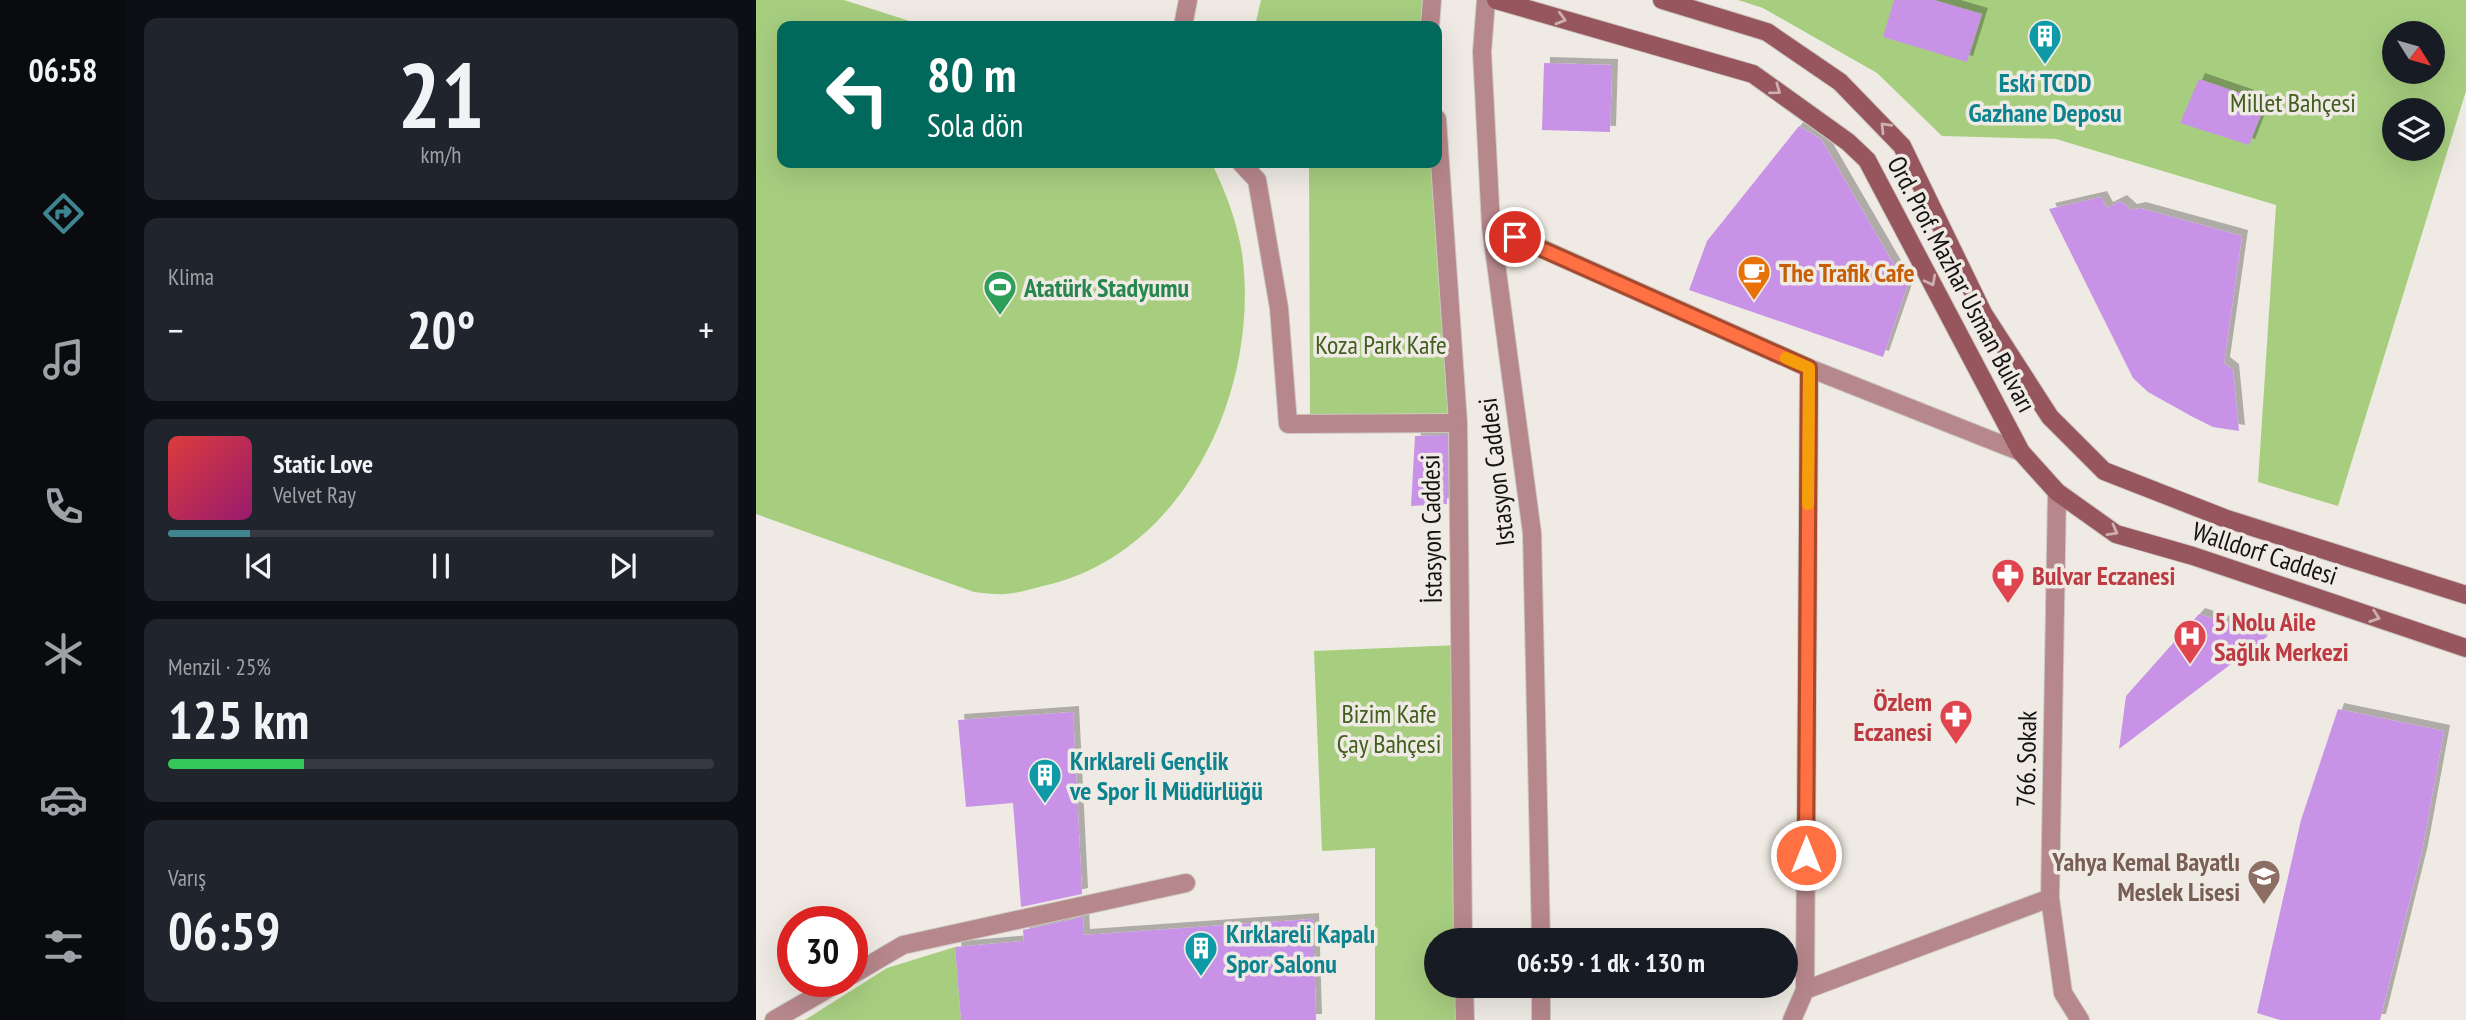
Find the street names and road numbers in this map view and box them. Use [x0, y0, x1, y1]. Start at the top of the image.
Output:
street label: Ord. Prof. Mazhar Usman Bulvarı [1880, 150, 2044, 418]
street label: Istasyon Caddesi [1471, 396, 1521, 548]
street label: İstasyon Caddesi [1413, 454, 1449, 604]
street label: Walldorf Caddesi [2188, 514, 2342, 592]
street label: 766. Sokak [2009, 710, 2043, 808]

